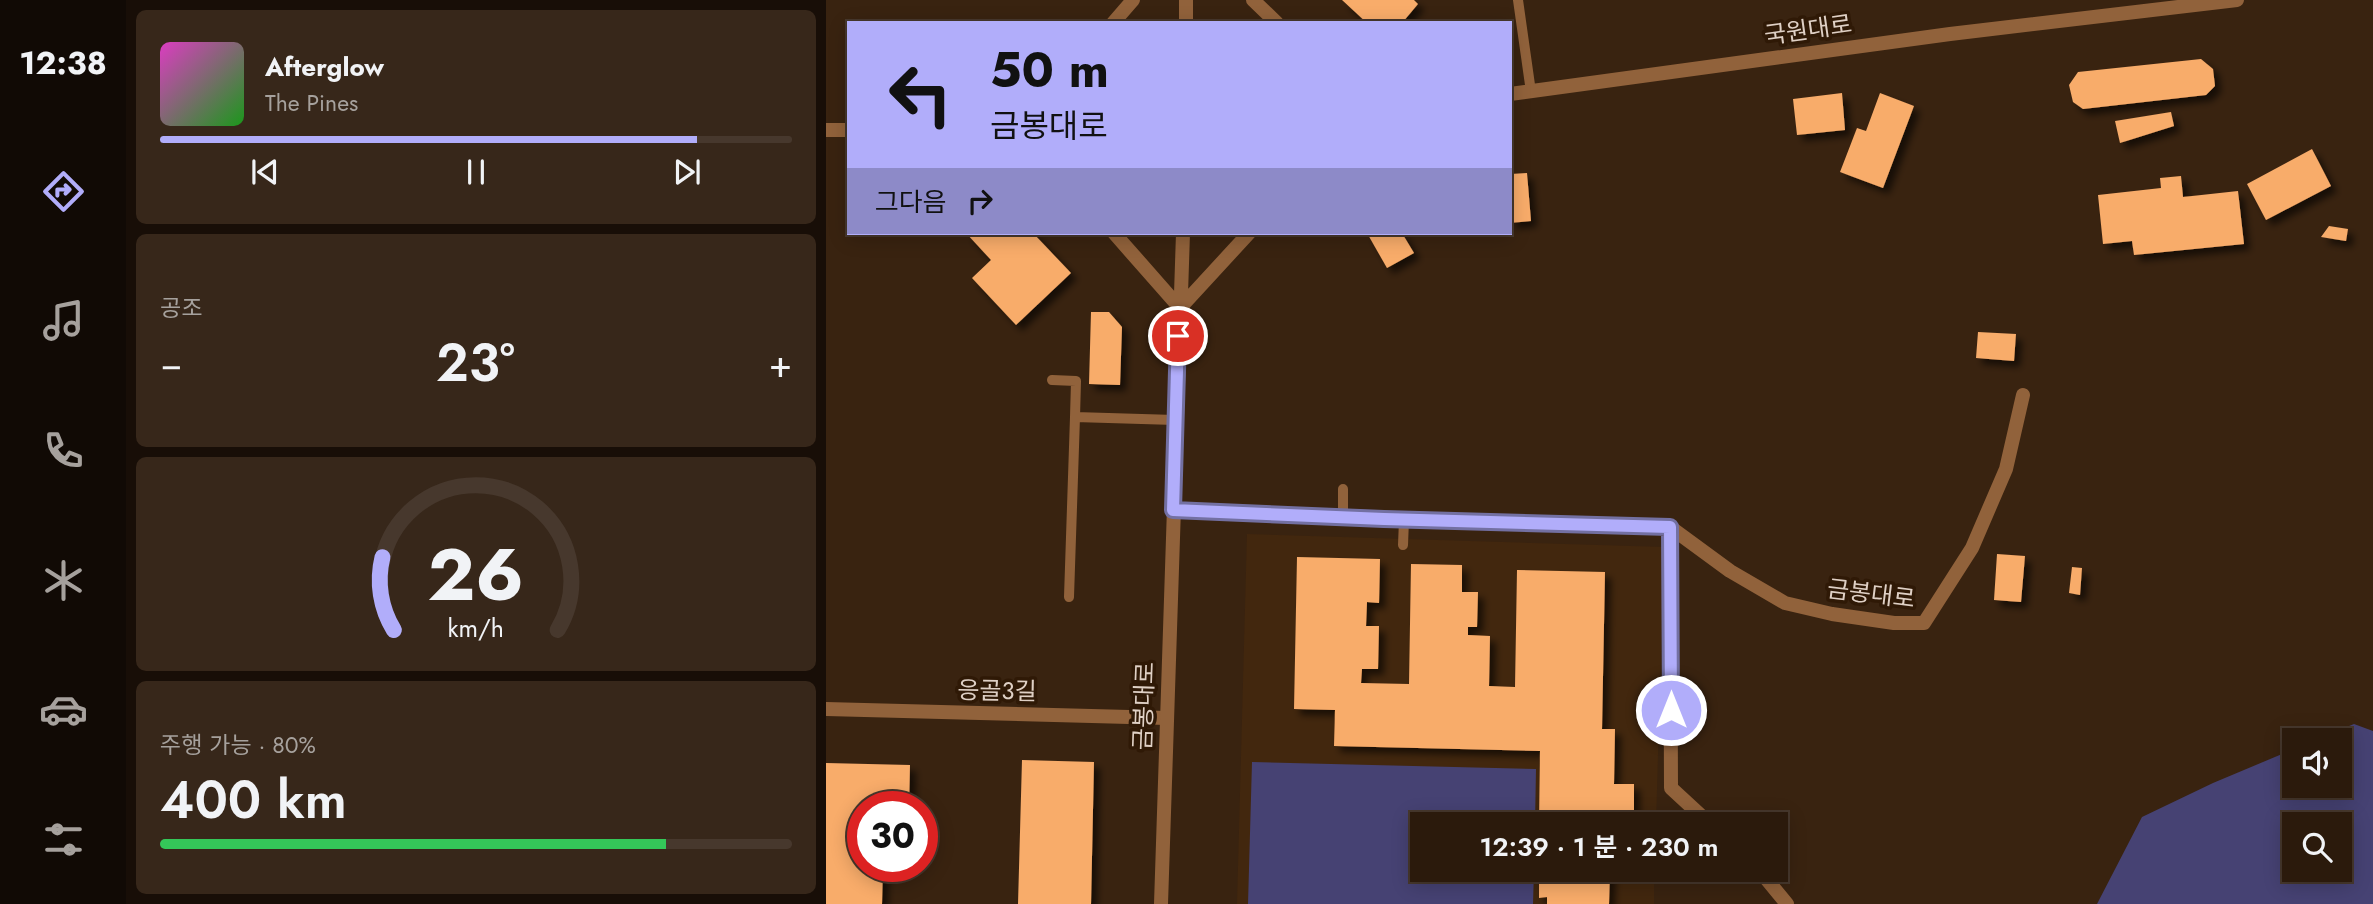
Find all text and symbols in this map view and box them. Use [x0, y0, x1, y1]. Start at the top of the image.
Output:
street label: 국원대로 [1762, 6, 1854, 53]
text: 50 m [990, 35, 1109, 105]
text: 12:38 [19, 40, 107, 86]
text: Afterglow [265, 48, 384, 86]
icon: left [875, 49, 966, 140]
text: The Pines [265, 86, 358, 120]
text: 금봉대로 [990, 103, 1108, 149]
icon: previous [246, 153, 284, 191]
icon: pause [457, 153, 495, 191]
icon: next [668, 153, 706, 191]
icon: directions [39, 167, 88, 216]
icon: right [961, 182, 999, 220]
text: 그다음 [875, 183, 947, 221]
text: 공조 [160, 291, 202, 325]
icon: music [39, 296, 88, 345]
pin [1148, 306, 1208, 366]
icon: arrive [1159, 317, 1197, 355]
text: 23° [436, 325, 515, 401]
text: − [160, 336, 182, 391]
text: + [769, 336, 792, 391]
icon: phone [39, 426, 88, 475]
text: 26 [428, 522, 524, 627]
icon: climate [39, 556, 88, 605]
street label: 금봉대로 [1825, 571, 1917, 616]
text: km/h [448, 610, 504, 646]
street label: 금봉대로 [1124, 661, 1163, 751]
street label: 응골3길 [957, 672, 1037, 709]
position arrow [1634, 673, 1708, 747]
icon: car [39, 685, 88, 734]
text: 주행 가능 · 80% [160, 728, 316, 762]
map controls [2282, 728, 2352, 882]
button: sound [2282, 728, 2352, 798]
text: 400 km [160, 762, 347, 838]
speed limit sign: 30 [847, 791, 938, 882]
button: search [2282, 812, 2352, 882]
icon: filters [39, 815, 88, 864]
text: 12:39 · 1 분 · 230 m [1480, 828, 1718, 866]

